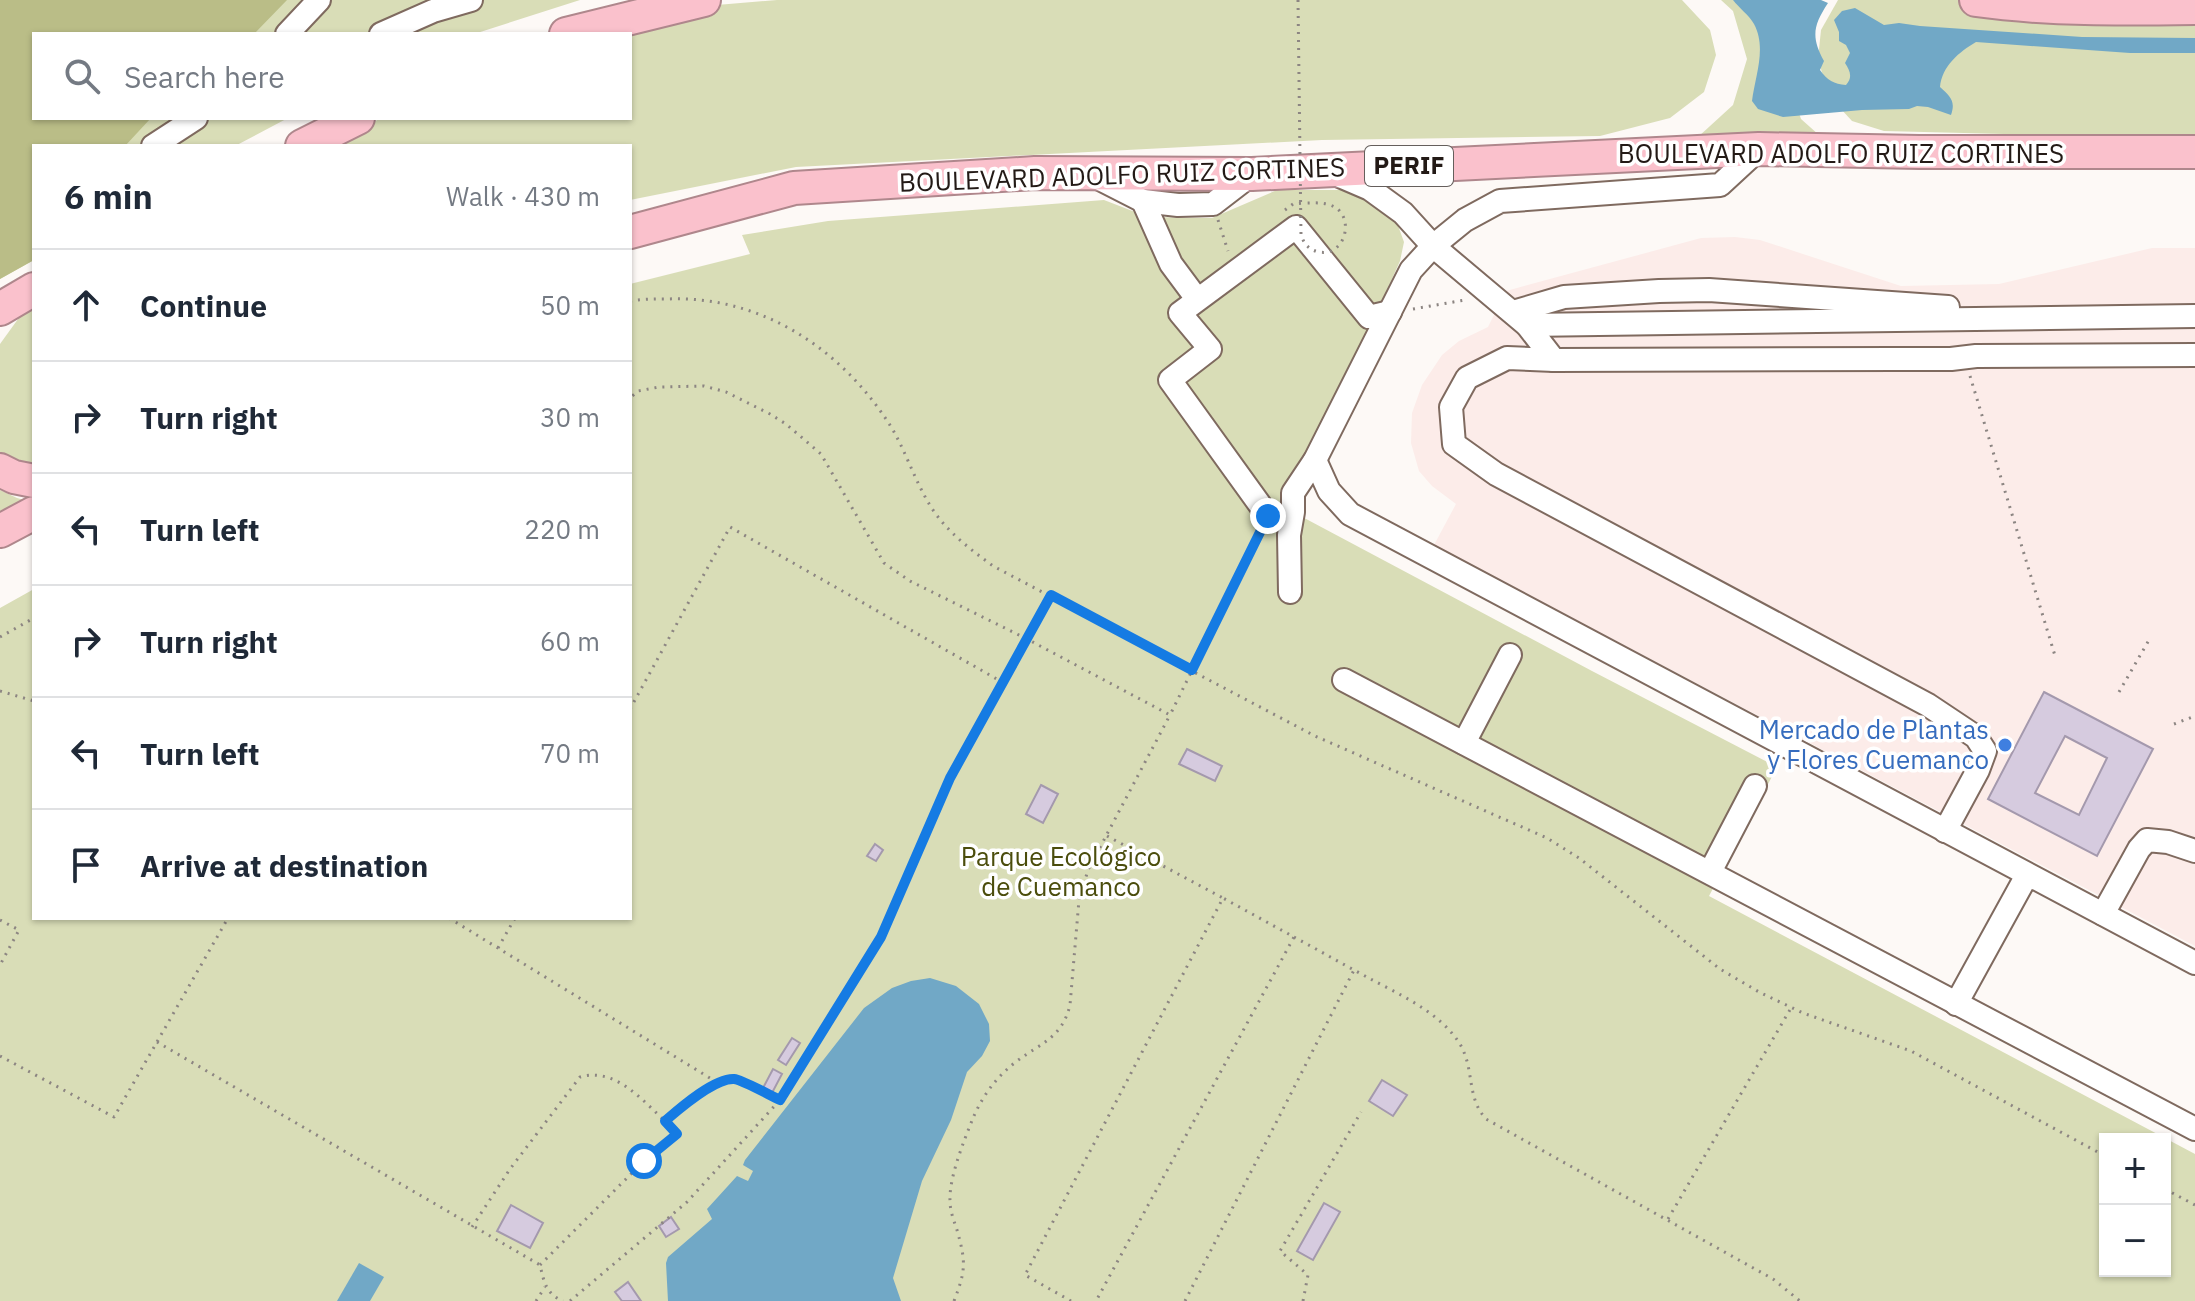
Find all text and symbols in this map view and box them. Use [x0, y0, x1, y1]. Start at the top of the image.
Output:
search box [32, 32, 632, 120]
icon: search [60, 54, 104, 98]
text: Search here [124, 57, 285, 96]
street label: BOULEVARD ADOLFO RUIZ CORTINES [1618, 136, 2064, 170]
road number: PERIF [1365, 146, 1453, 186]
street label: BOULEVARD ADOLFO RUIZ CORTINES [898, 149, 1346, 199]
text: 6 min [64, 174, 153, 218]
text: Walk · 430 m [446, 179, 600, 213]
icon: ahead [64, 283, 108, 327]
text: Continue [140, 286, 267, 325]
text: 50 m [540, 288, 600, 322]
icon: right [64, 395, 108, 439]
text: Turn right [140, 398, 278, 437]
text: 30 m [540, 400, 600, 434]
route end [1250, 498, 1286, 534]
icon: left [64, 507, 108, 551]
text: Turn left [140, 510, 259, 549]
text: 220 m [524, 512, 600, 546]
icon: right [64, 619, 108, 663]
text: Turn right [140, 622, 278, 661]
text: 60 m [540, 624, 600, 658]
place label: Mercado de Plantas y Flores Cuemanco [1759, 712, 1989, 776]
icon: left [64, 731, 108, 775]
text: Turn left [140, 734, 259, 773]
text: 70 m [540, 736, 600, 770]
marker: Mercado de Plantas y Flores Cuemanco [1996, 736, 2014, 754]
park label: Parque Ecológico de Cuemanco [961, 839, 1161, 903]
icon: arrive [64, 843, 108, 887]
text: Arrive at destination [140, 846, 428, 885]
map controls [2099, 1133, 2171, 1277]
button: + [2099, 1133, 2171, 1205]
route start [626, 1143, 662, 1179]
button: − [2099, 1205, 2171, 1277]

